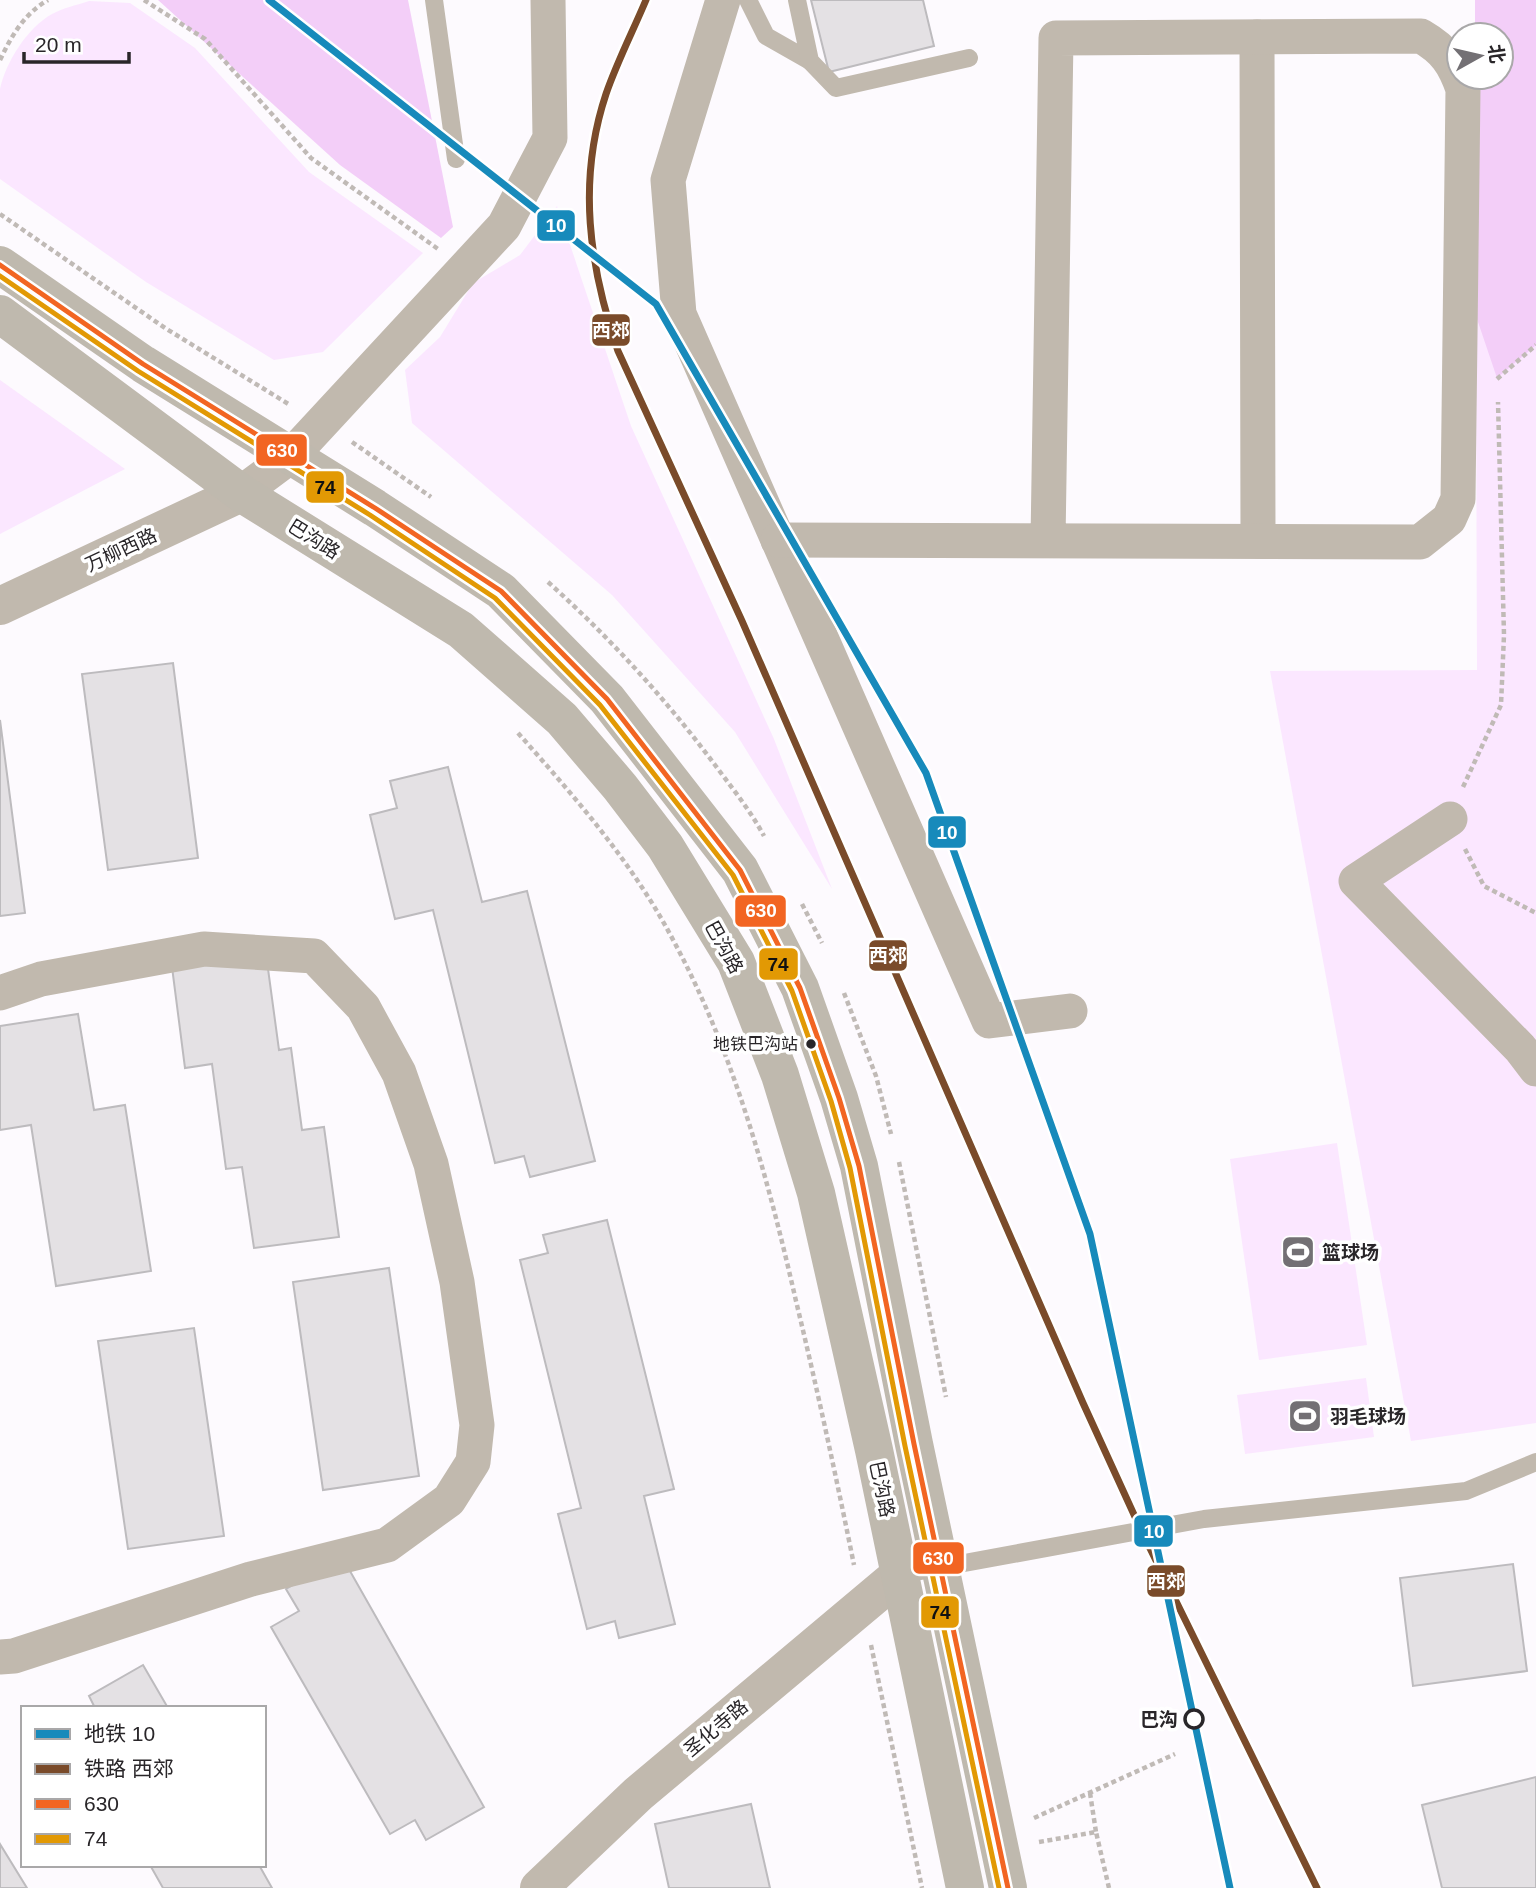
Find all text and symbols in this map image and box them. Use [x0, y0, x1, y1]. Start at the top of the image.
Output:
scale bar [24, 21, 130, 65]
north arrow [1445, 21, 1515, 91]
text: 20 m [35, 33, 82, 56]
text: 北 [1485, 43, 1508, 65]
line badge: 10 [536, 209, 576, 242]
text: 10 [545, 215, 567, 236]
line badge: 西郊 [591, 313, 631, 347]
text: 西郊 [592, 320, 630, 341]
line badge: 630 [255, 433, 308, 467]
text: 630 [266, 440, 298, 461]
line badge: 74 [305, 470, 345, 504]
text: 74 [314, 477, 336, 498]
street label: 巴沟路 [284, 515, 344, 563]
street label: 万柳西路 [82, 524, 160, 576]
line badge: 10 [927, 815, 967, 849]
text: 10 [936, 822, 958, 843]
line badge: 630 [734, 894, 787, 928]
text: 630 [745, 900, 777, 921]
street label: 巴沟路 [701, 917, 747, 977]
line badge: 西郊 [868, 939, 908, 972]
text: 西郊 [869, 945, 907, 966]
line badge: 74 [758, 947, 799, 981]
text: 74 [767, 954, 789, 975]
place label: 地铁巴沟站 [713, 1035, 798, 1054]
marker: 地铁巴沟站 [804, 1037, 818, 1051]
sports icon: 篮球场 [1279, 1233, 1317, 1271]
place label: 篮球场 [1322, 1242, 1379, 1263]
sports icon: 羽毛球场 [1286, 1397, 1324, 1435]
place label: 羽毛球场 [1330, 1406, 1406, 1427]
street label: 巴沟路 [866, 1459, 898, 1519]
line badge: 10 [1133, 1514, 1174, 1548]
text: 10 [1143, 1521, 1165, 1542]
line badge: 630 [912, 1541, 965, 1575]
text: 630 [922, 1548, 954, 1569]
line badge: 西郊 [1146, 1564, 1186, 1598]
text: 西郊 [1147, 1571, 1185, 1592]
line badge: 74 [920, 1595, 960, 1629]
text: 74 [929, 1602, 951, 1623]
street label: 圣化寺路 [680, 1696, 752, 1760]
legend [21, 1706, 266, 1867]
place label: 巴沟 [1140, 1709, 1178, 1730]
marker: 巴沟 [1184, 1709, 1204, 1729]
text: 地铁 10 [84, 1722, 155, 1745]
text: 铁路 西郊 [84, 1757, 174, 1780]
text: 630 [84, 1792, 119, 1815]
text: 74 [84, 1827, 108, 1850]

